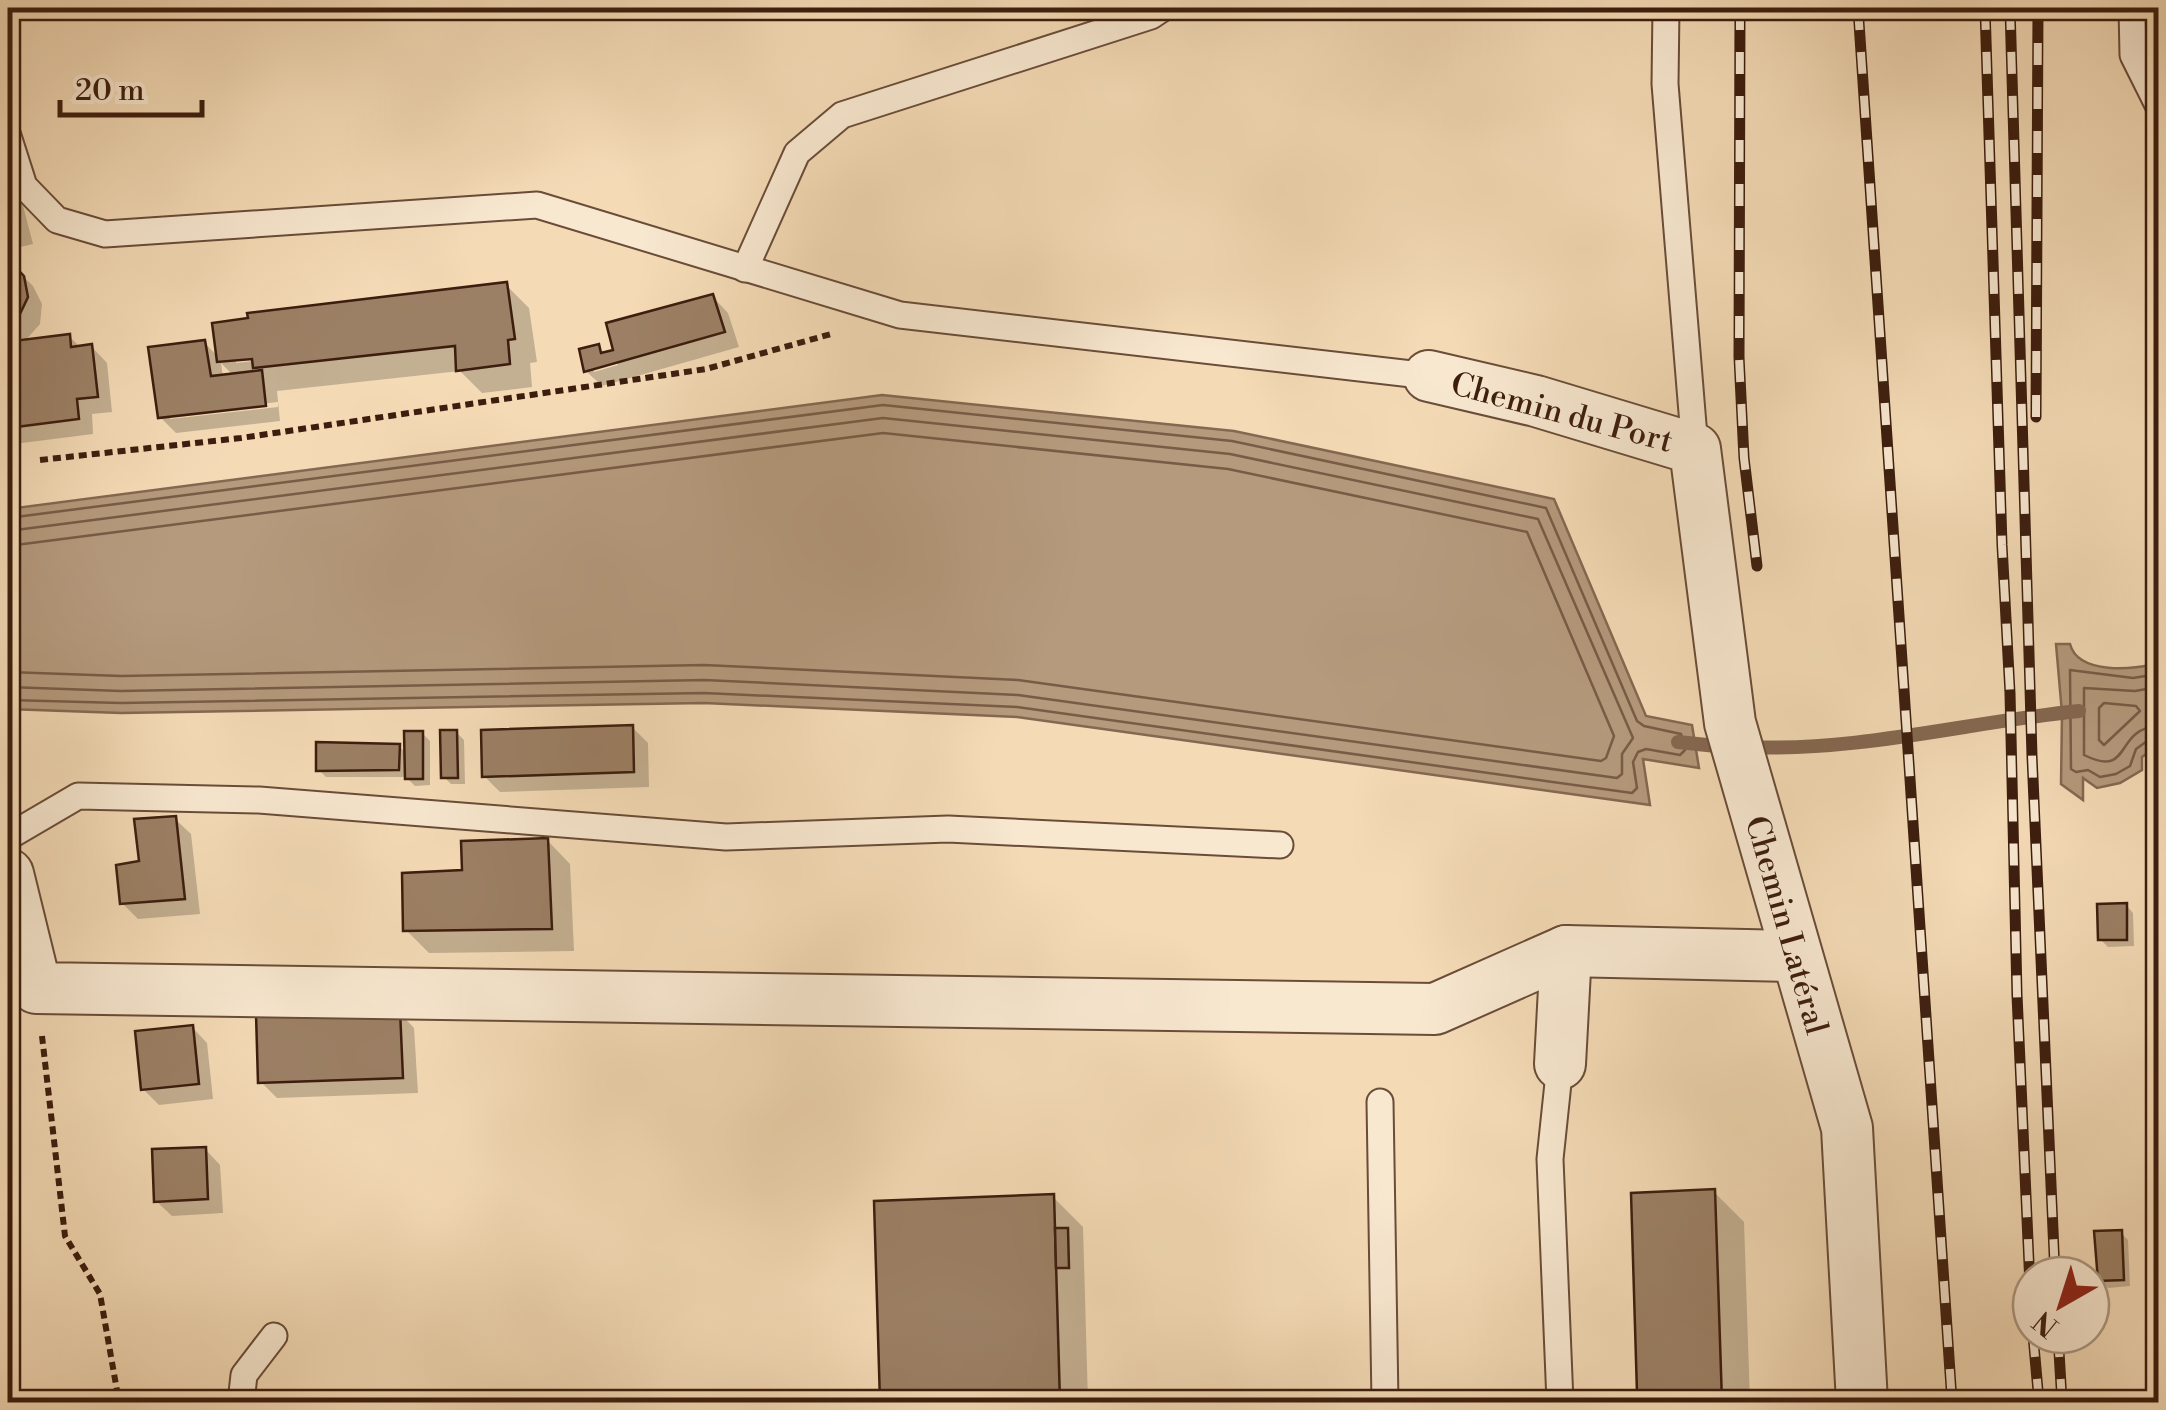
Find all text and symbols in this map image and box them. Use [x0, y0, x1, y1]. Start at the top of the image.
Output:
scale bar [60, 55, 202, 117]
text: 20 m [75, 72, 144, 110]
street label: Chemin du Port [1446, 364, 1677, 462]
street label: Chemin Latéral [1736, 811, 1836, 1040]
north arrow [2011, 1255, 2111, 1355]
text: N [2027, 1303, 2066, 1344]

